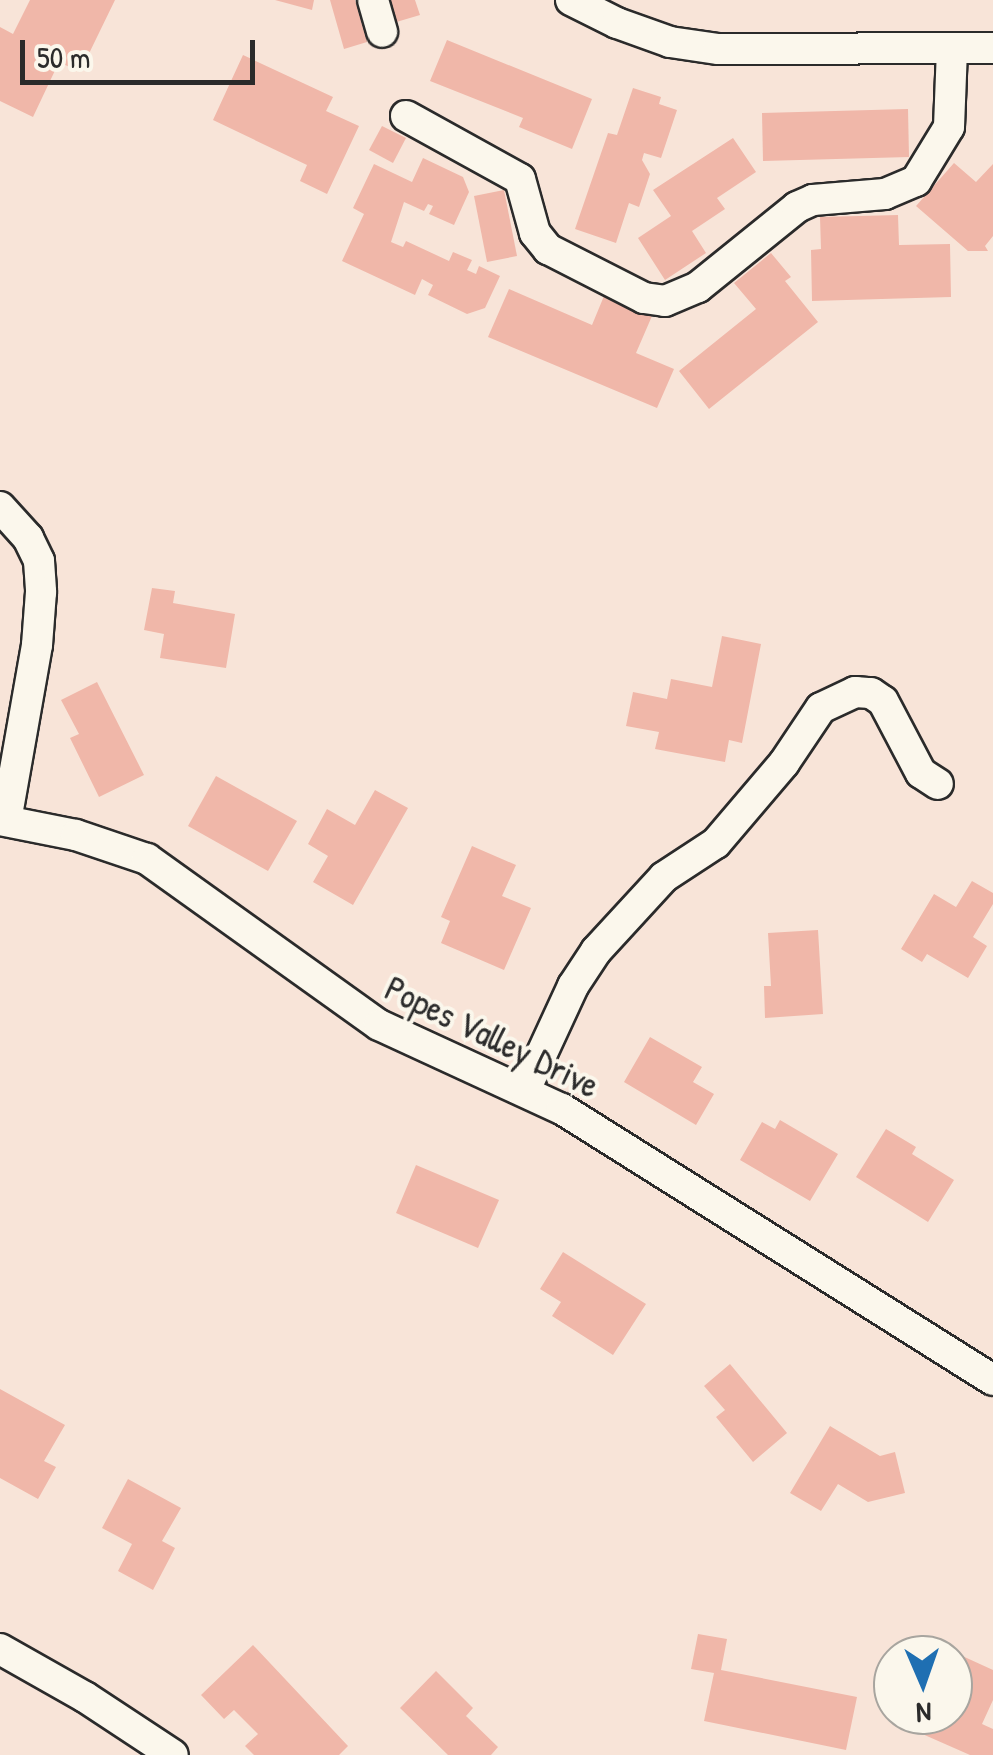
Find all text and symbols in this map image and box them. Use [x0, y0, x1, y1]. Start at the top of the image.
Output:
scale bar [25, 20, 260, 82]
text: 50 m [37, 37, 90, 77]
street label: Popes Valley Drive [378, 967, 606, 1107]
north arrow [873, 1635, 973, 1735]
text: N [916, 1694, 932, 1732]

